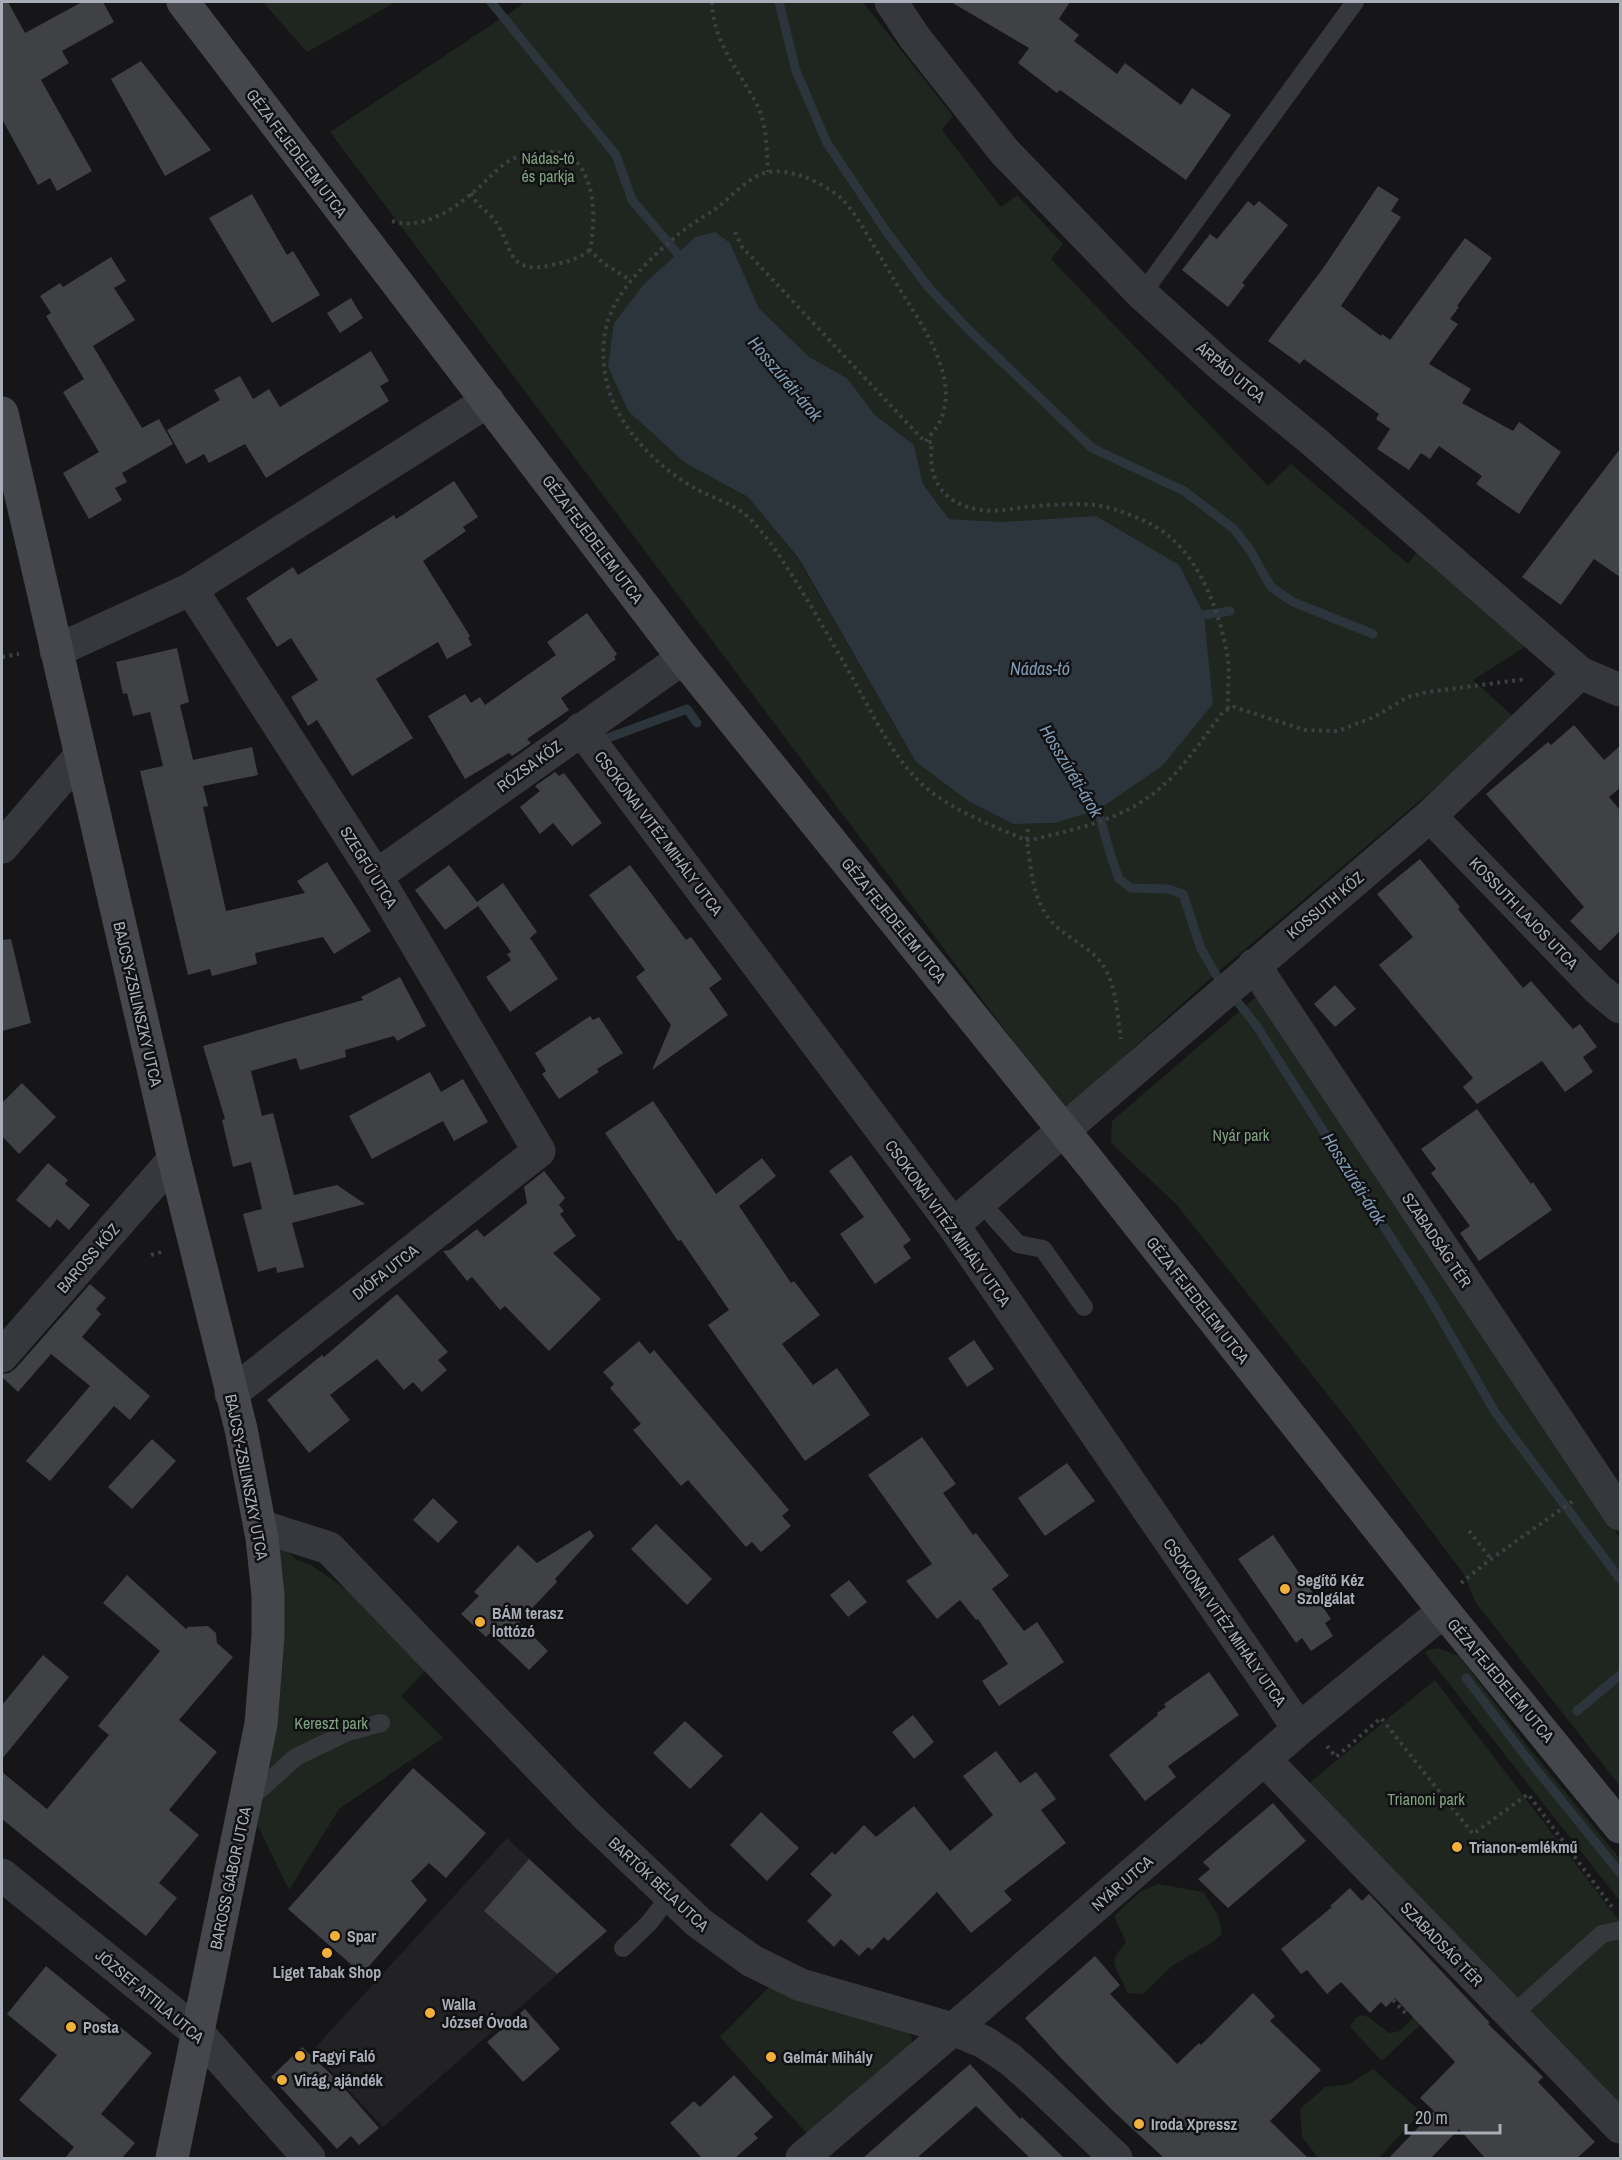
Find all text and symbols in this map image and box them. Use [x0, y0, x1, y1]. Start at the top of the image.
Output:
street label: GÉZA FEJEDELEM UTCA [241, 84, 353, 222]
park label: Nádas-tó és parkja [521, 147, 575, 187]
water label: Hosszúréti-árok [742, 331, 829, 427]
street label: ÁRPÁD UTCA [1191, 336, 1270, 407]
street label: GÉZA FEJEDELEM UTCA [537, 470, 649, 608]
water label: Nádas-tó [1010, 656, 1070, 681]
water label: Hosszúréti-árok [1034, 720, 1109, 822]
street label: RÓZSA KÖZ [492, 735, 566, 797]
street label: CSOKONAI VITÉZ MIHÁLY UTCA [590, 746, 728, 920]
street label: SZEGFŰ UTCA [335, 822, 403, 912]
street label: KOSSUTH LAJOS UTCA [1465, 852, 1583, 974]
street label: GÉZA FEJEDELEM UTCA [837, 853, 952, 987]
street label: KOSSUTH KÖZ [1282, 866, 1368, 944]
street label: BAJCSY-ZSILINSZKY UTCA [108, 919, 168, 1089]
park label: Nyár park [1213, 1124, 1270, 1146]
water label: Hosszúréti-árok [1316, 1128, 1393, 1230]
street label: CSOKONAI VITÉZ MIHÁLY UTCA [880, 1135, 1016, 1311]
street label: SZABADSÁG TÉR [1397, 1188, 1477, 1292]
street label: BAROSS KÖZ [52, 1219, 124, 1297]
street label: GÉZA FEJEDELEM UTCA [1142, 1232, 1255, 1368]
street label: DIÓFA UTCA [347, 1239, 423, 1305]
street label: BAJCSY-ZSILINSZKY UTCA [220, 1392, 274, 1562]
street label: CSOKONAI VITÉZ MIHÁLY UTCA [1158, 1533, 1292, 1711]
place label: Segítő Kéz Szolgálat [1297, 1569, 1365, 1609]
marker: Segítő Kéz Szolgálat [1278, 1582, 1292, 1596]
place label: BÁM terasz lottózó [492, 1602, 564, 1642]
street label: GÉZA FEJEDELEM UTCA [1443, 1613, 1559, 1747]
marker: BÁM terasz lottózó [473, 1615, 487, 1629]
park label: Kereszt park [294, 1712, 368, 1734]
park label: Trianoni park [1387, 1788, 1465, 1810]
street label: BAROSS GÁBOR UTCA [204, 1805, 256, 1951]
street label: BARTÓK BÉLA UTCA [604, 1832, 714, 1936]
place label: Trianon-emlékmű [1469, 1836, 1578, 1858]
marker: Trianon-emlékmű [1450, 1840, 1464, 1854]
street label: NYÁR UTCA [1087, 1850, 1158, 1916]
street label: SZABADSÁG TÉR [1396, 1897, 1488, 1992]
place label: Spar [347, 1925, 377, 1947]
marker: Spar [328, 1929, 342, 1943]
street label: JÓZSEF ATTILA UTCA [91, 1944, 209, 2048]
marker: Liget Tabak Shop [320, 1946, 334, 1960]
place label: Liget Tabak Shop [273, 1961, 381, 1983]
place label: Walla József Óvoda [442, 1993, 528, 2033]
marker: Walla József Óvoda [423, 2006, 437, 2020]
place label: Posta [83, 2016, 119, 2038]
marker: Posta [64, 2020, 78, 2034]
place label: Fagyi Faló [312, 2045, 376, 2067]
place label: Gelmár Mihály [783, 2046, 873, 2068]
marker: Fagyi Faló [293, 2049, 307, 2063]
marker: Gelmár Mihály [764, 2050, 778, 2064]
place label: Virág, ajándék [294, 2069, 383, 2091]
marker: Virág, ajándék [275, 2073, 289, 2087]
scale bar [1406, 2097, 1500, 2135]
text: 20 m [1415, 2105, 1448, 2130]
place label: Iroda Xpressz [1151, 2113, 1237, 2135]
marker: Iroda Xpressz [1132, 2117, 1146, 2131]

